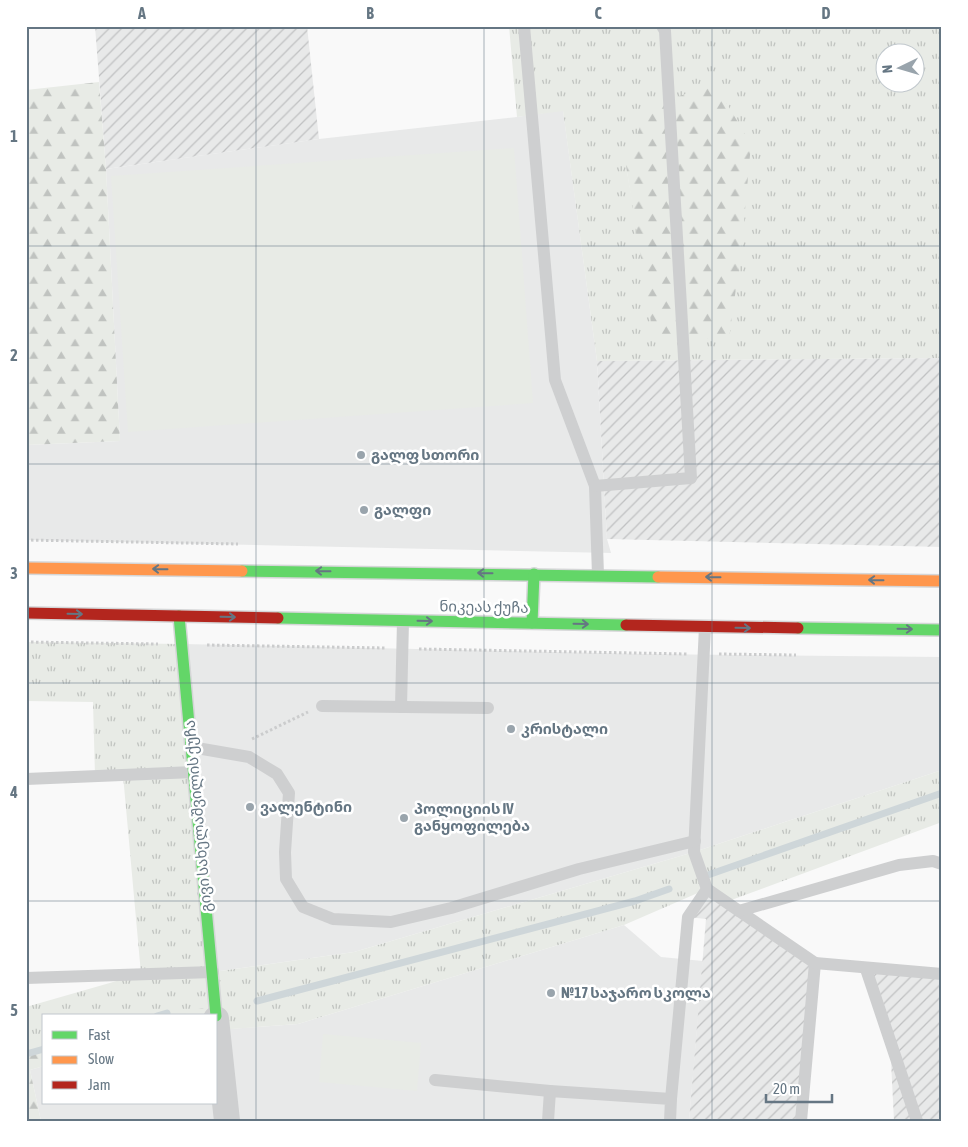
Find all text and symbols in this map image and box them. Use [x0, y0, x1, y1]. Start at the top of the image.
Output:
text: A [137, 4, 146, 22]
text: B [366, 4, 374, 22]
text: C [594, 4, 602, 22]
text: D [822, 4, 831, 22]
north arrow [876, 42, 926, 92]
text: N [879, 64, 895, 74]
text: 1 [10, 127, 18, 145]
text: 2 [10, 346, 18, 364]
place label: გალფ სთორი [371, 446, 479, 464]
marker: გალფ სთორი [355, 449, 367, 461]
place label: გალფი [374, 501, 431, 519]
marker: გალფი [358, 504, 370, 516]
text: 3 [10, 564, 18, 582]
one-way arrow [152, 564, 168, 574]
one-way arrow [315, 566, 331, 576]
one-way arrow [477, 569, 493, 578]
one-way arrow [705, 572, 722, 582]
one-way arrow [868, 575, 884, 585]
street label: ნიკეას ქუჩა [439, 597, 529, 617]
one-way arrow [67, 610, 83, 619]
one-way arrow [219, 613, 235, 622]
one-way arrow [416, 616, 433, 626]
one-way arrow [572, 619, 588, 629]
one-way arrow [734, 623, 751, 633]
one-way arrow [897, 624, 913, 634]
street label: გივი სახელაშვილის ქუჩა [181, 719, 215, 913]
place label: კრისტალი [521, 720, 608, 738]
marker: კრისტალი [505, 723, 517, 735]
text: 4 [9, 783, 18, 801]
place label: ვალენტინი [260, 798, 352, 816]
place label: პოლიციის IV განყოფილება [414, 800, 530, 835]
marker: ვალენტინი [244, 801, 256, 813]
marker: პოლიციის IV განყოფილება [398, 812, 410, 824]
place label: №17 საჯარო სკოლა [561, 984, 711, 1002]
marker: №17 საჯარო სკოლა [545, 987, 557, 999]
text: 5 [10, 1001, 18, 1019]
legend [42, 1014, 218, 1104]
text: Fast [88, 1026, 110, 1043]
text: Slow [88, 1050, 114, 1067]
scale bar [766, 1072, 832, 1104]
text: Jam [88, 1076, 111, 1093]
text: 20 m [773, 1080, 800, 1097]

